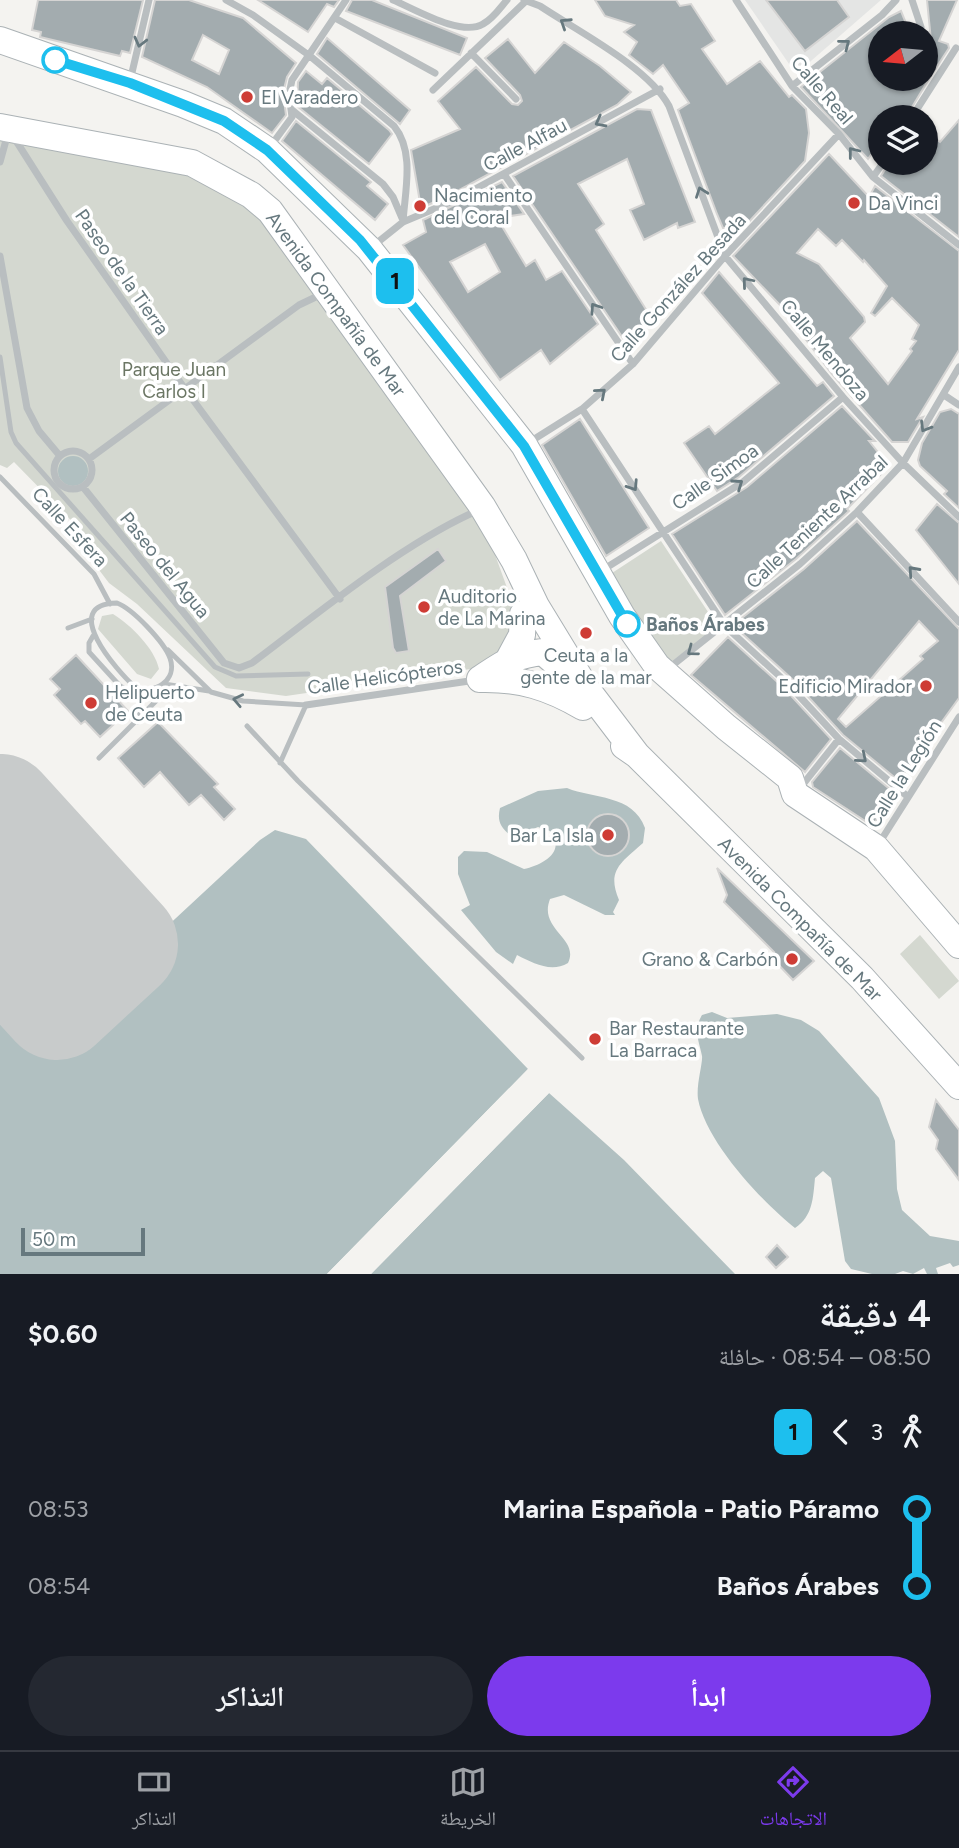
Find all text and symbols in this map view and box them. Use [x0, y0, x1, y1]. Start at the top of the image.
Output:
one-way arrow [560, 19, 573, 31]
north arrow [868, 21, 938, 91]
map controls [868, 21, 938, 175]
one-way arrow [134, 36, 148, 48]
one-way arrow [838, 40, 850, 53]
unlabelled marker [42, 47, 68, 73]
street label: Calle Real [786, 51, 858, 129]
place label: El Varadero [261, 86, 358, 109]
marker: El Varadero [239, 89, 255, 105]
button: layers [868, 105, 938, 175]
street label: Calle Alfau [479, 113, 571, 177]
one-way arrow [595, 114, 607, 127]
one-way arrow [849, 147, 861, 160]
place label: Nacimiento del Coral [434, 184, 533, 229]
one-way arrow [695, 187, 709, 199]
place label: Da Vinci [868, 192, 938, 215]
marker: Da Vinci [846, 195, 862, 211]
marker: Nacimiento del Coral [412, 198, 428, 214]
street label: Paseo de la Tierra [70, 205, 174, 339]
street label: Avenida Compañía de Mar [261, 207, 411, 401]
street label: Calle González Besada [605, 209, 751, 367]
line badge: 1 [372, 258, 418, 304]
text: 1 [390, 266, 400, 295]
one-way arrow [742, 278, 755, 290]
street label: Calle Mendoza [776, 295, 874, 405]
one-way arrow [590, 302, 603, 315]
park label: Parque Juan Carlos I [122, 358, 226, 403]
one-way arrow [592, 389, 605, 401]
one-way arrow [921, 419, 934, 432]
street label: Calle Simoa [668, 439, 762, 515]
street label: Calle Teniente Arrabal [741, 450, 893, 594]
one-way arrow [625, 479, 638, 492]
one-way arrow [730, 480, 743, 492]
street label: Calle Esfera [27, 482, 113, 572]
street label: Paseo del Agua [115, 507, 215, 623]
one-way arrow [909, 566, 922, 579]
place label: Auditorio de La Marina [438, 585, 545, 630]
marker: Auditorio de La Marina [416, 599, 432, 615]
marker: Baños Árabes [614, 611, 640, 637]
place label: Baños Árabes [646, 613, 765, 636]
marker: Ceuta a la gente de la mar [578, 625, 594, 641]
one-way arrow [688, 642, 700, 655]
place label: Ceuta a la gente de la mar [520, 644, 652, 689]
street label: Calle Helicópteros [306, 655, 464, 699]
place label: Edificio Mirador [778, 675, 913, 698]
marker: Edificio Mirador [918, 678, 934, 694]
place label: Helipuerto de Ceuta [105, 681, 195, 726]
one-way arrow [232, 693, 244, 708]
marker: Helipuerto de Ceuta [83, 695, 99, 711]
street label: Calle la Legión [862, 716, 946, 832]
one-way arrow [854, 750, 867, 762]
place label: Bar La Isla [509, 824, 594, 847]
marker: Bar La Isla [600, 827, 616, 843]
street label: Avenida Compañía de Mar [713, 832, 887, 1006]
place label: Grano & Carbón [642, 948, 778, 971]
marker: Grano & Carbón [784, 951, 800, 967]
place label: Bar Restaurante La Barraca [609, 1017, 744, 1062]
marker: Bar Restaurante La Barraca [587, 1031, 603, 1047]
scale bar [21, 1225, 145, 1257]
text: 50 m [32, 1228, 76, 1251]
text: 4 دقيقة [819, 1291, 931, 1337]
text: $0.60 [28, 1318, 98, 1350]
text: 08:50 – 08:54 · حافلة [719, 1343, 931, 1371]
icon: back [822, 1413, 860, 1451]
icon: walk [893, 1413, 931, 1451]
text: 1 [788, 1417, 798, 1446]
text: 3 [870, 1418, 883, 1446]
text: Marina Española - Patio Páramo [503, 1493, 879, 1525]
text: 08:53 [28, 1495, 88, 1523]
text: Baños Árabes [717, 1570, 879, 1602]
text: 08:54 [28, 1572, 90, 1600]
button: التذاكر [28, 1656, 473, 1736]
button: ابدأ [487, 1656, 931, 1736]
tab: التذاكر [132, 1763, 176, 1837]
tab: الخريطة [440, 1763, 496, 1837]
tab: الاتجاهات [760, 1763, 827, 1837]

